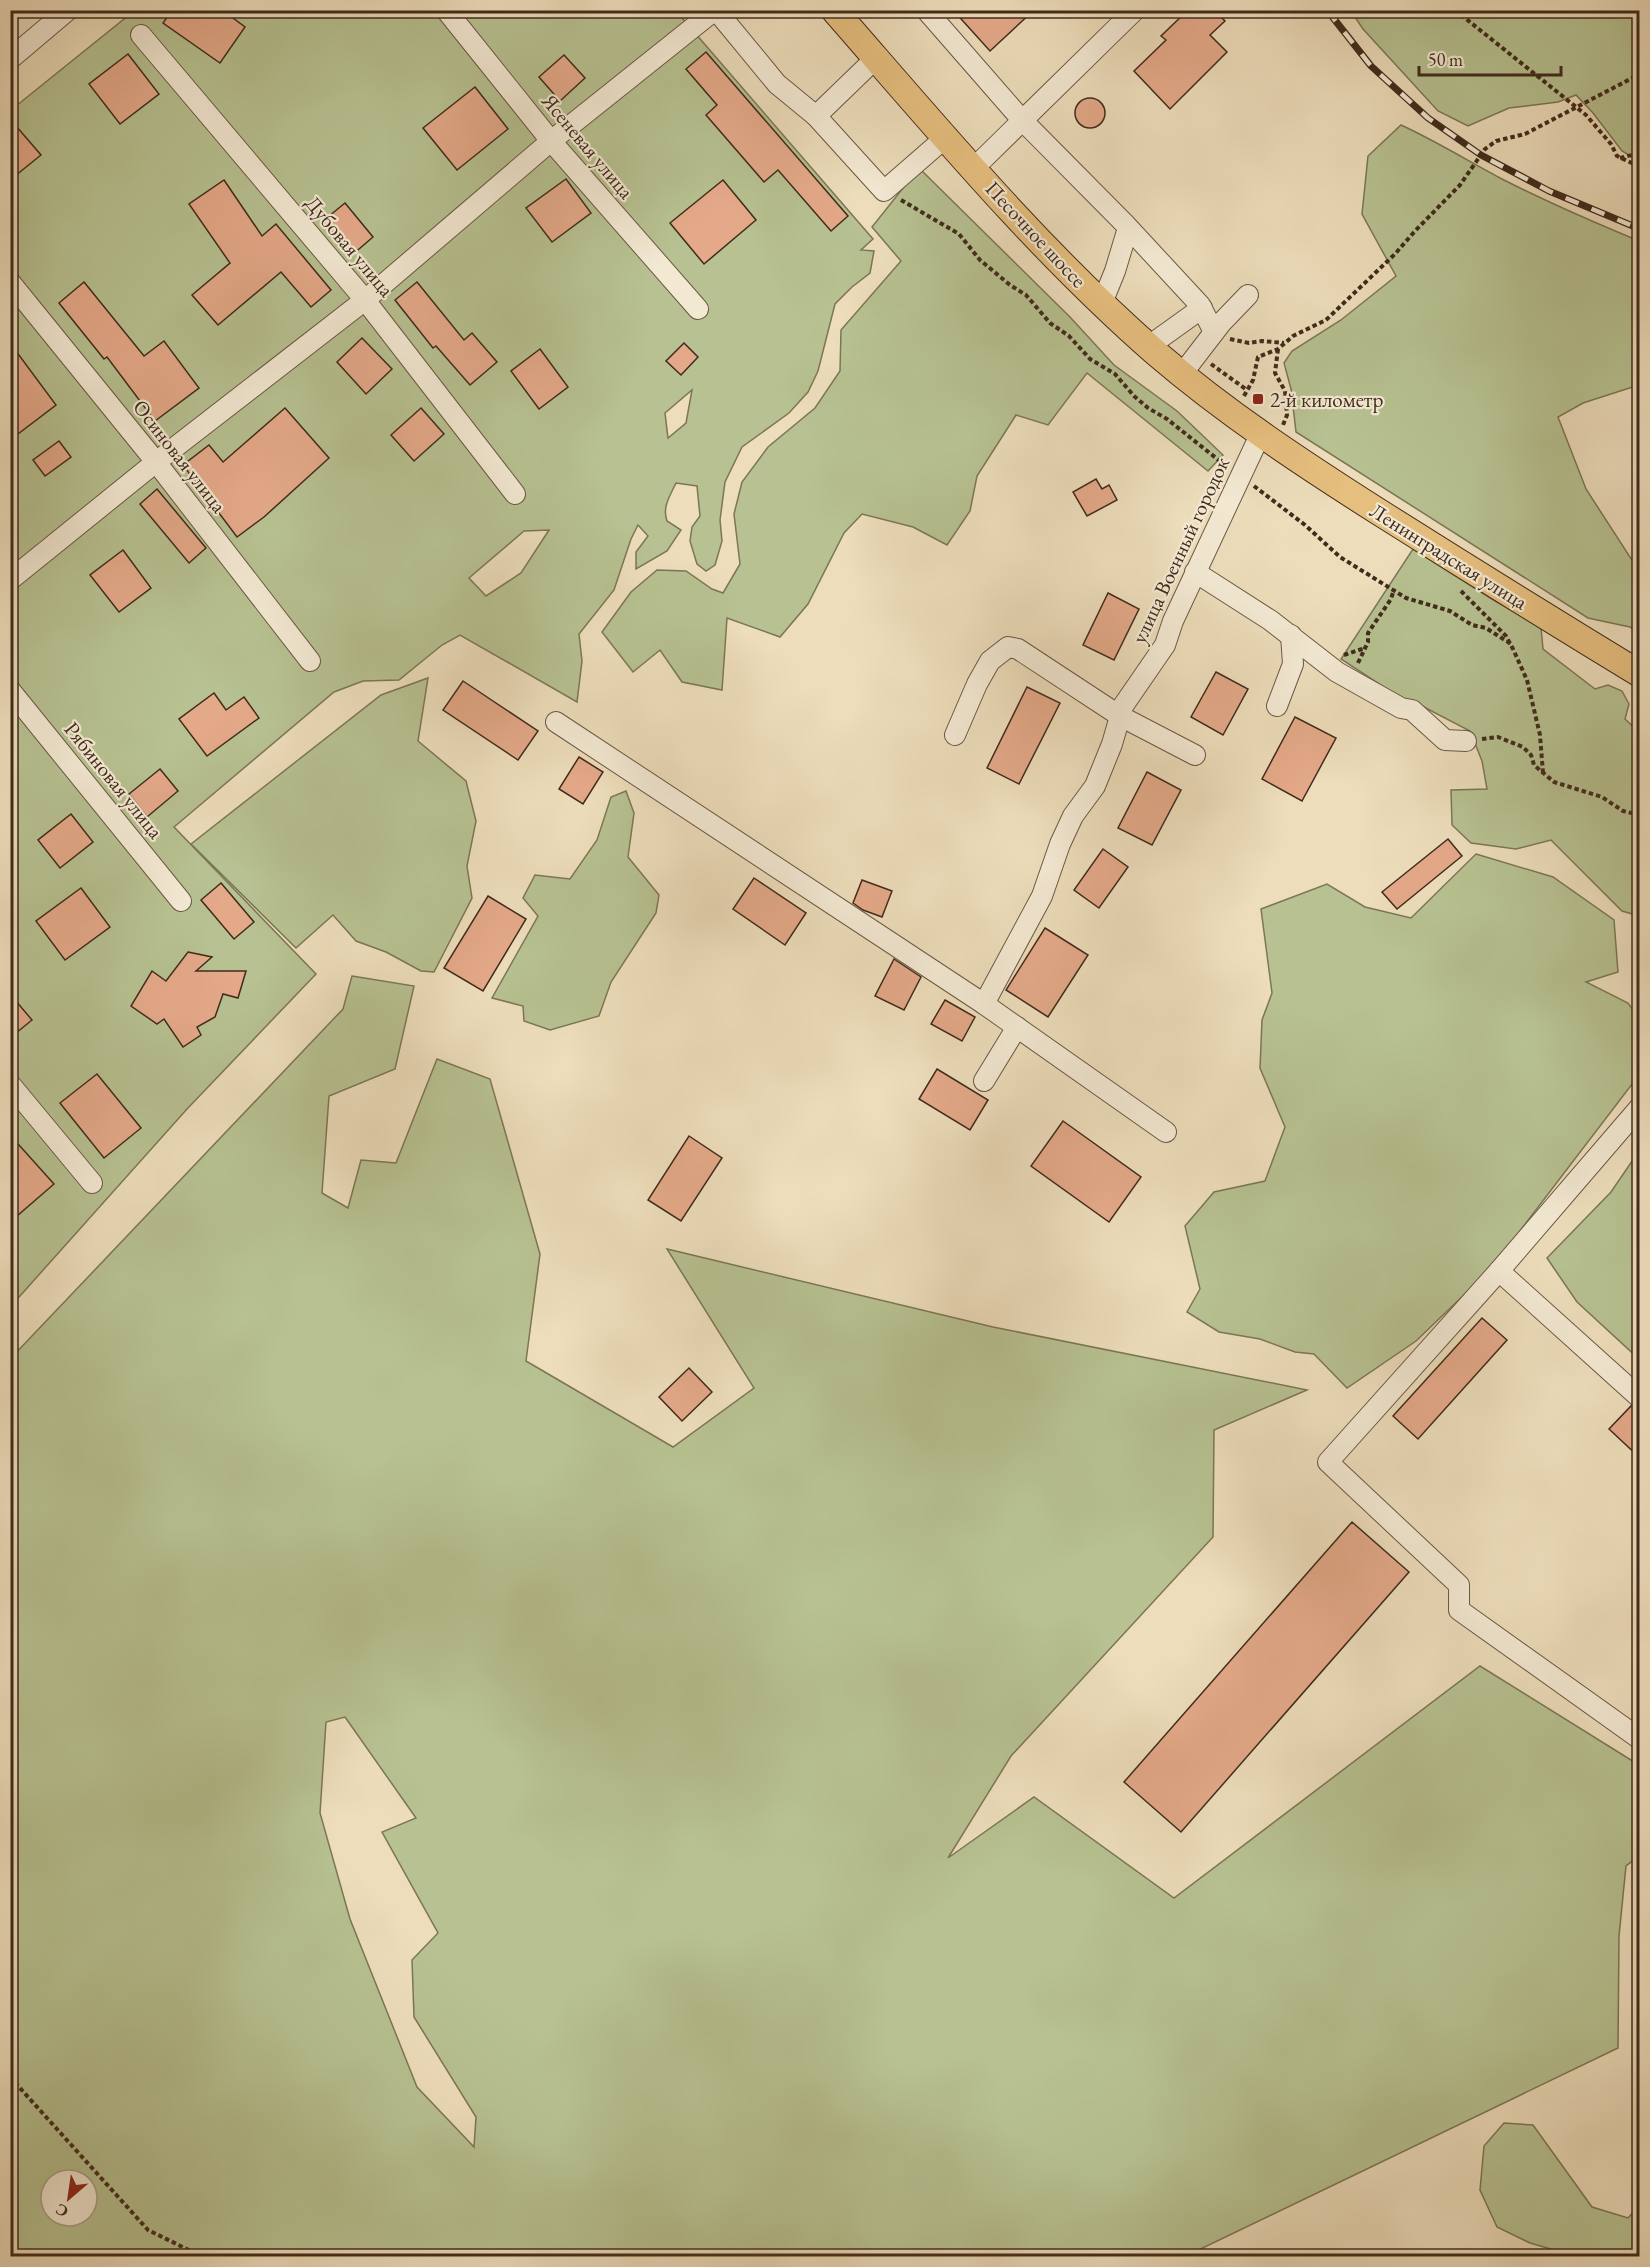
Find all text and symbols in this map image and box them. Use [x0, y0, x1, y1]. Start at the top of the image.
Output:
scale bar [1419, 39, 1562, 77]
text: 50 m [1428, 48, 1463, 71]
street label: Ясеневая улица [535, 87, 640, 205]
street label: Песочное шоссе [980, 175, 1092, 293]
street label: Дубовая улица [300, 190, 401, 303]
place label: 2-й километр [1270, 386, 1383, 413]
marker: 2-й километр [1251, 392, 1265, 406]
street label: Осиновая улица [127, 394, 233, 519]
street label: улица Военный городок [1125, 452, 1235, 648]
street label: Ленинградская улица [1365, 497, 1533, 616]
street label: Рябиновая улица [59, 716, 170, 844]
north arrow [39, 2168, 99, 2228]
text: С [52, 2199, 72, 2223]

